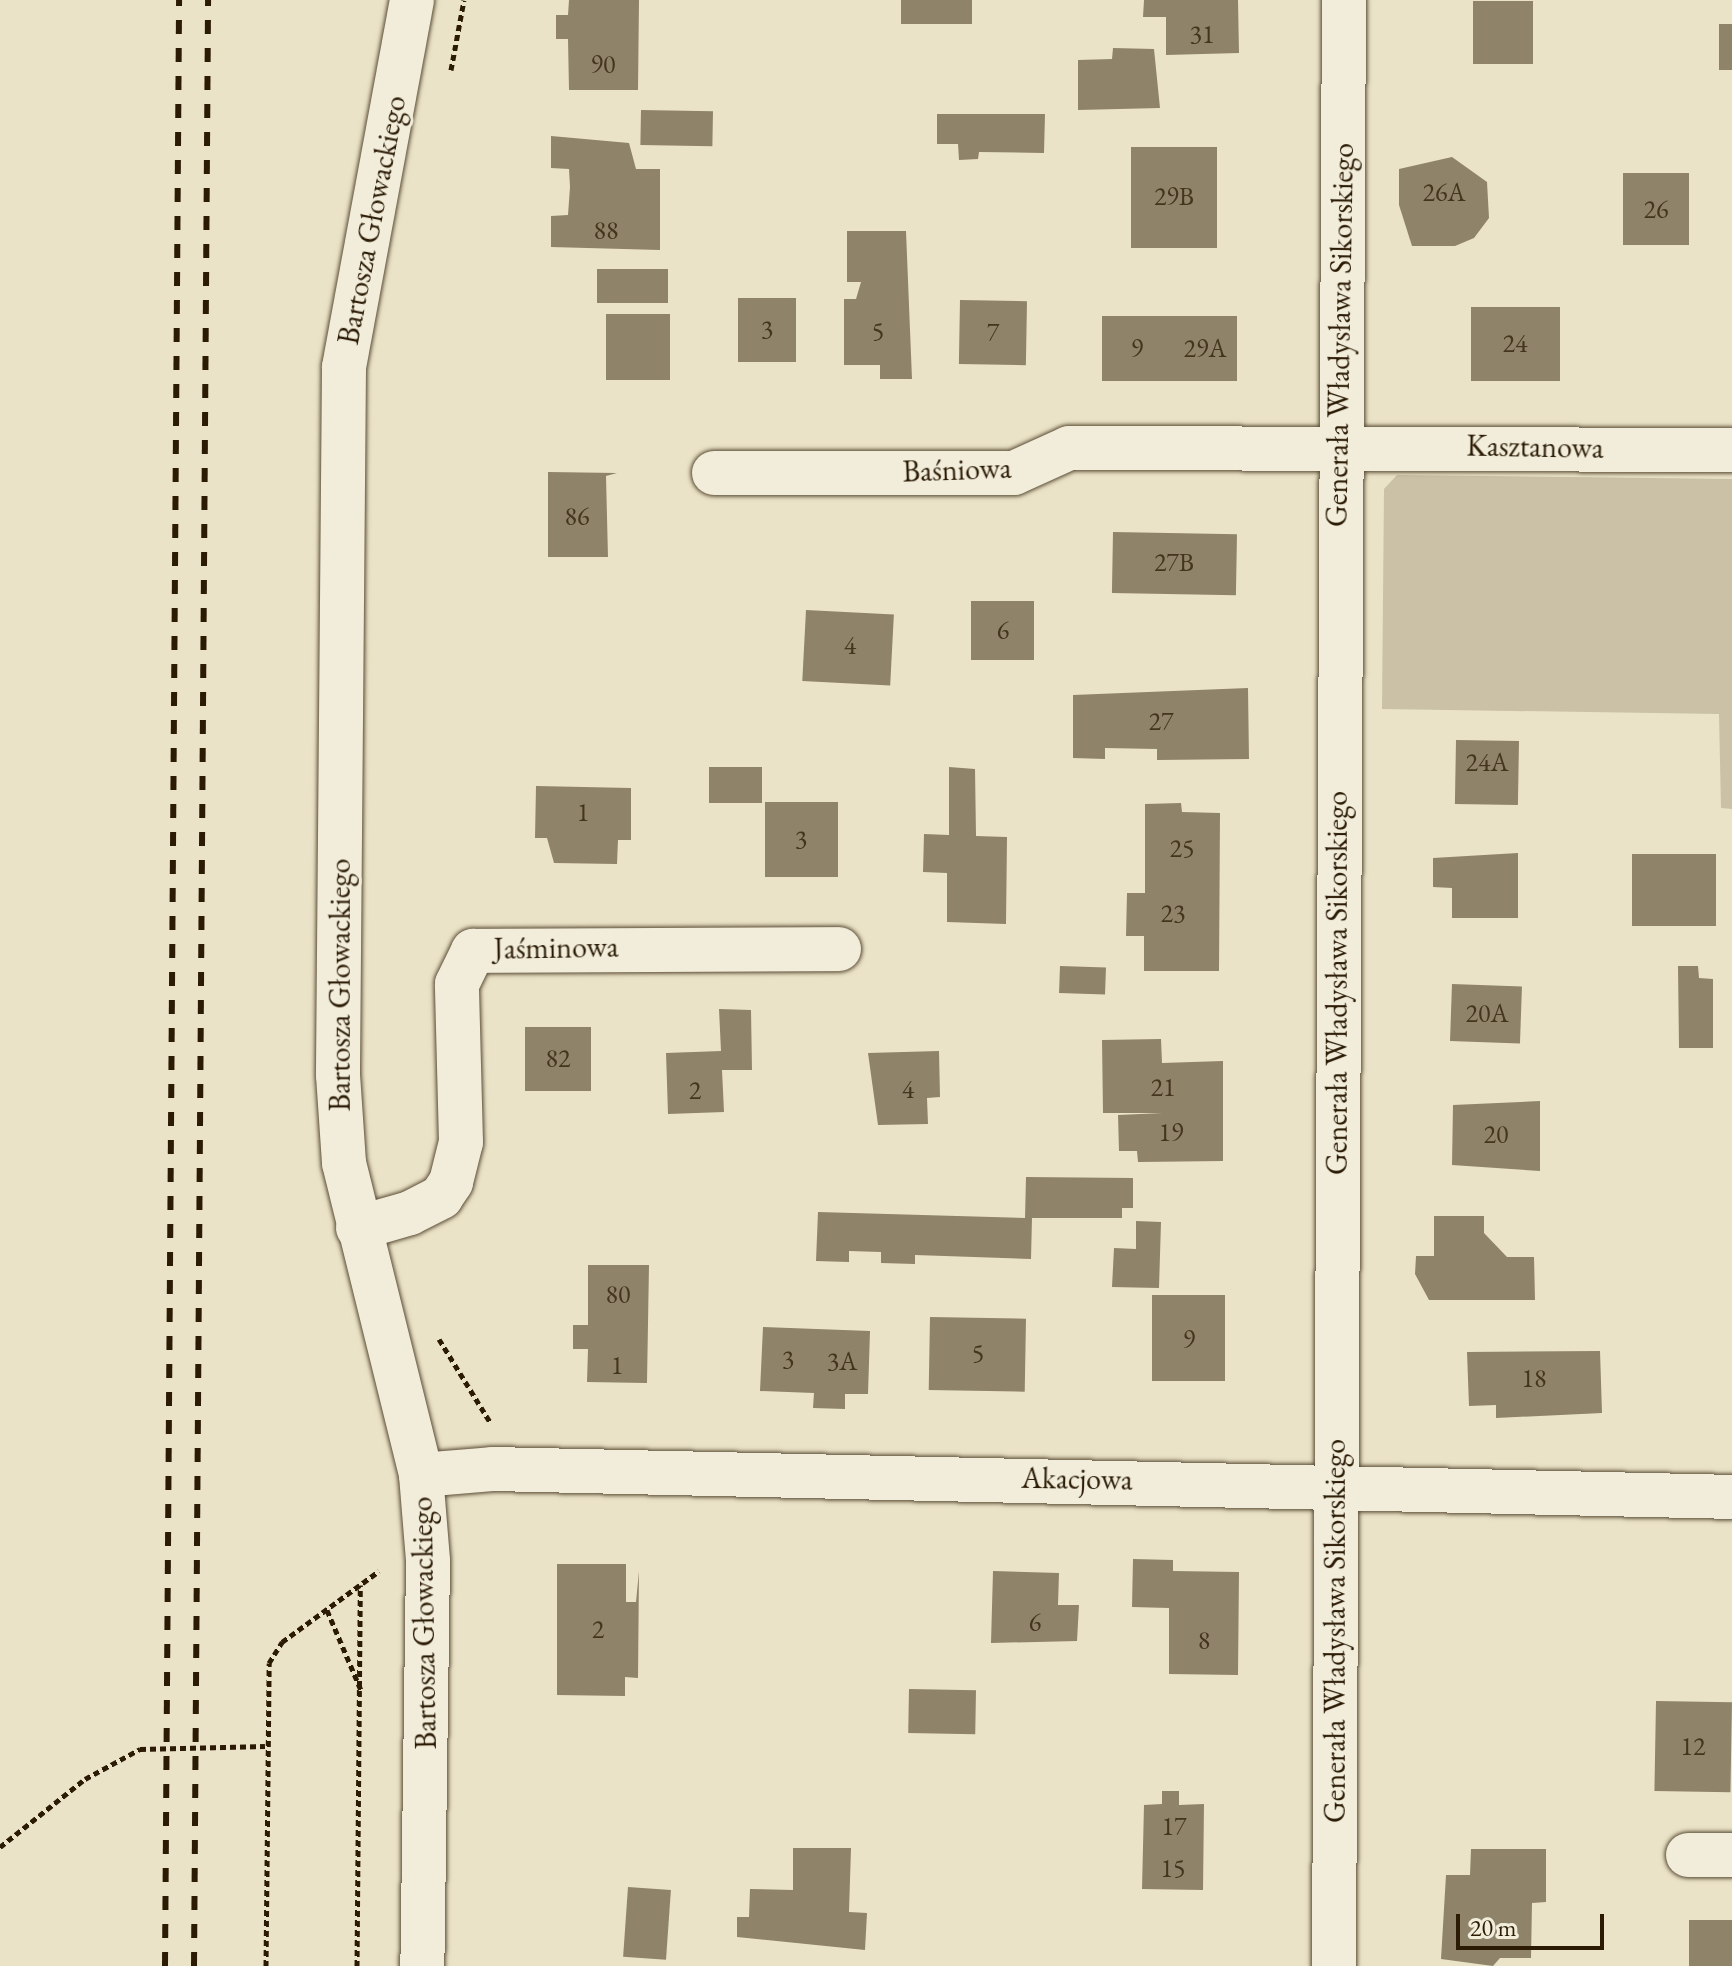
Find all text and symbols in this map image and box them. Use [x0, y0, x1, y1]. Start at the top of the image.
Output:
house number: 31 [1190, 19, 1214, 51]
house number: 90 [591, 49, 615, 81]
street label: Bartosza Głowackiego [330, 92, 414, 348]
street label: Generała Władysława Sikorskiego [1319, 143, 1361, 527]
house number: 26A [1423, 177, 1465, 209]
house number: 29B [1154, 181, 1194, 213]
house number: 26 [1644, 194, 1668, 226]
house number: 88 [594, 215, 618, 247]
house number: 3 [761, 314, 773, 346]
house number: 5 [872, 316, 884, 348]
house number: 7 [987, 317, 999, 349]
house number: 24 [1503, 328, 1527, 360]
house number: 9 [1131, 333, 1143, 365]
house number: 29A [1184, 333, 1226, 365]
street label: Kasztanowa [1466, 428, 1604, 466]
street label: Baśniowa [902, 450, 1012, 490]
house number: 86 [565, 501, 589, 533]
house number: 27B [1154, 547, 1194, 579]
house number: 6 [997, 615, 1009, 647]
house number: 4 [844, 630, 856, 662]
house number: 27 [1149, 706, 1173, 738]
house number: 24A [1466, 747, 1508, 779]
street label: Generała Władysława Sikorskiego [1319, 791, 1355, 1175]
house number: 1 [577, 797, 589, 829]
house number: 3 [795, 824, 807, 856]
house number: 25 [1170, 833, 1194, 865]
street label: Bartosza Głowackiego [322, 859, 358, 1111]
house number: 23 [1161, 898, 1185, 930]
street label: Jaśminowa [493, 929, 619, 967]
house number: 20A [1466, 998, 1508, 1030]
house number: 82 [546, 1043, 570, 1075]
house number: 21 [1151, 1072, 1175, 1104]
house number: 4 [902, 1074, 914, 1106]
house number: 2 [689, 1075, 701, 1107]
house number: 19 [1159, 1117, 1183, 1149]
house number: 20 [1484, 1119, 1508, 1151]
house number: 80 [606, 1279, 630, 1311]
house number: 9 [1183, 1324, 1195, 1356]
house number: 5 [972, 1338, 984, 1370]
house number: 3 [782, 1344, 794, 1376]
house number: 3A [827, 1346, 857, 1378]
house number: 1 [611, 1350, 623, 1382]
house number: 18 [1522, 1363, 1546, 1395]
street label: Generała Władysława Sikorskiego [1317, 1439, 1353, 1823]
street label: Akacjowa [1021, 1460, 1133, 1498]
street label: Bartosza Głowackiego [404, 1496, 444, 1750]
house number: 6 [1029, 1607, 1041, 1639]
house number: 2 [592, 1614, 604, 1646]
house number: 8 [1198, 1625, 1210, 1657]
house number: 12 [1681, 1731, 1705, 1763]
house number: 17 [1162, 1811, 1186, 1843]
house number: 15 [1161, 1853, 1185, 1885]
scale bar [1460, 1898, 1608, 1948]
text: 20 m [1470, 1912, 1517, 1943]

